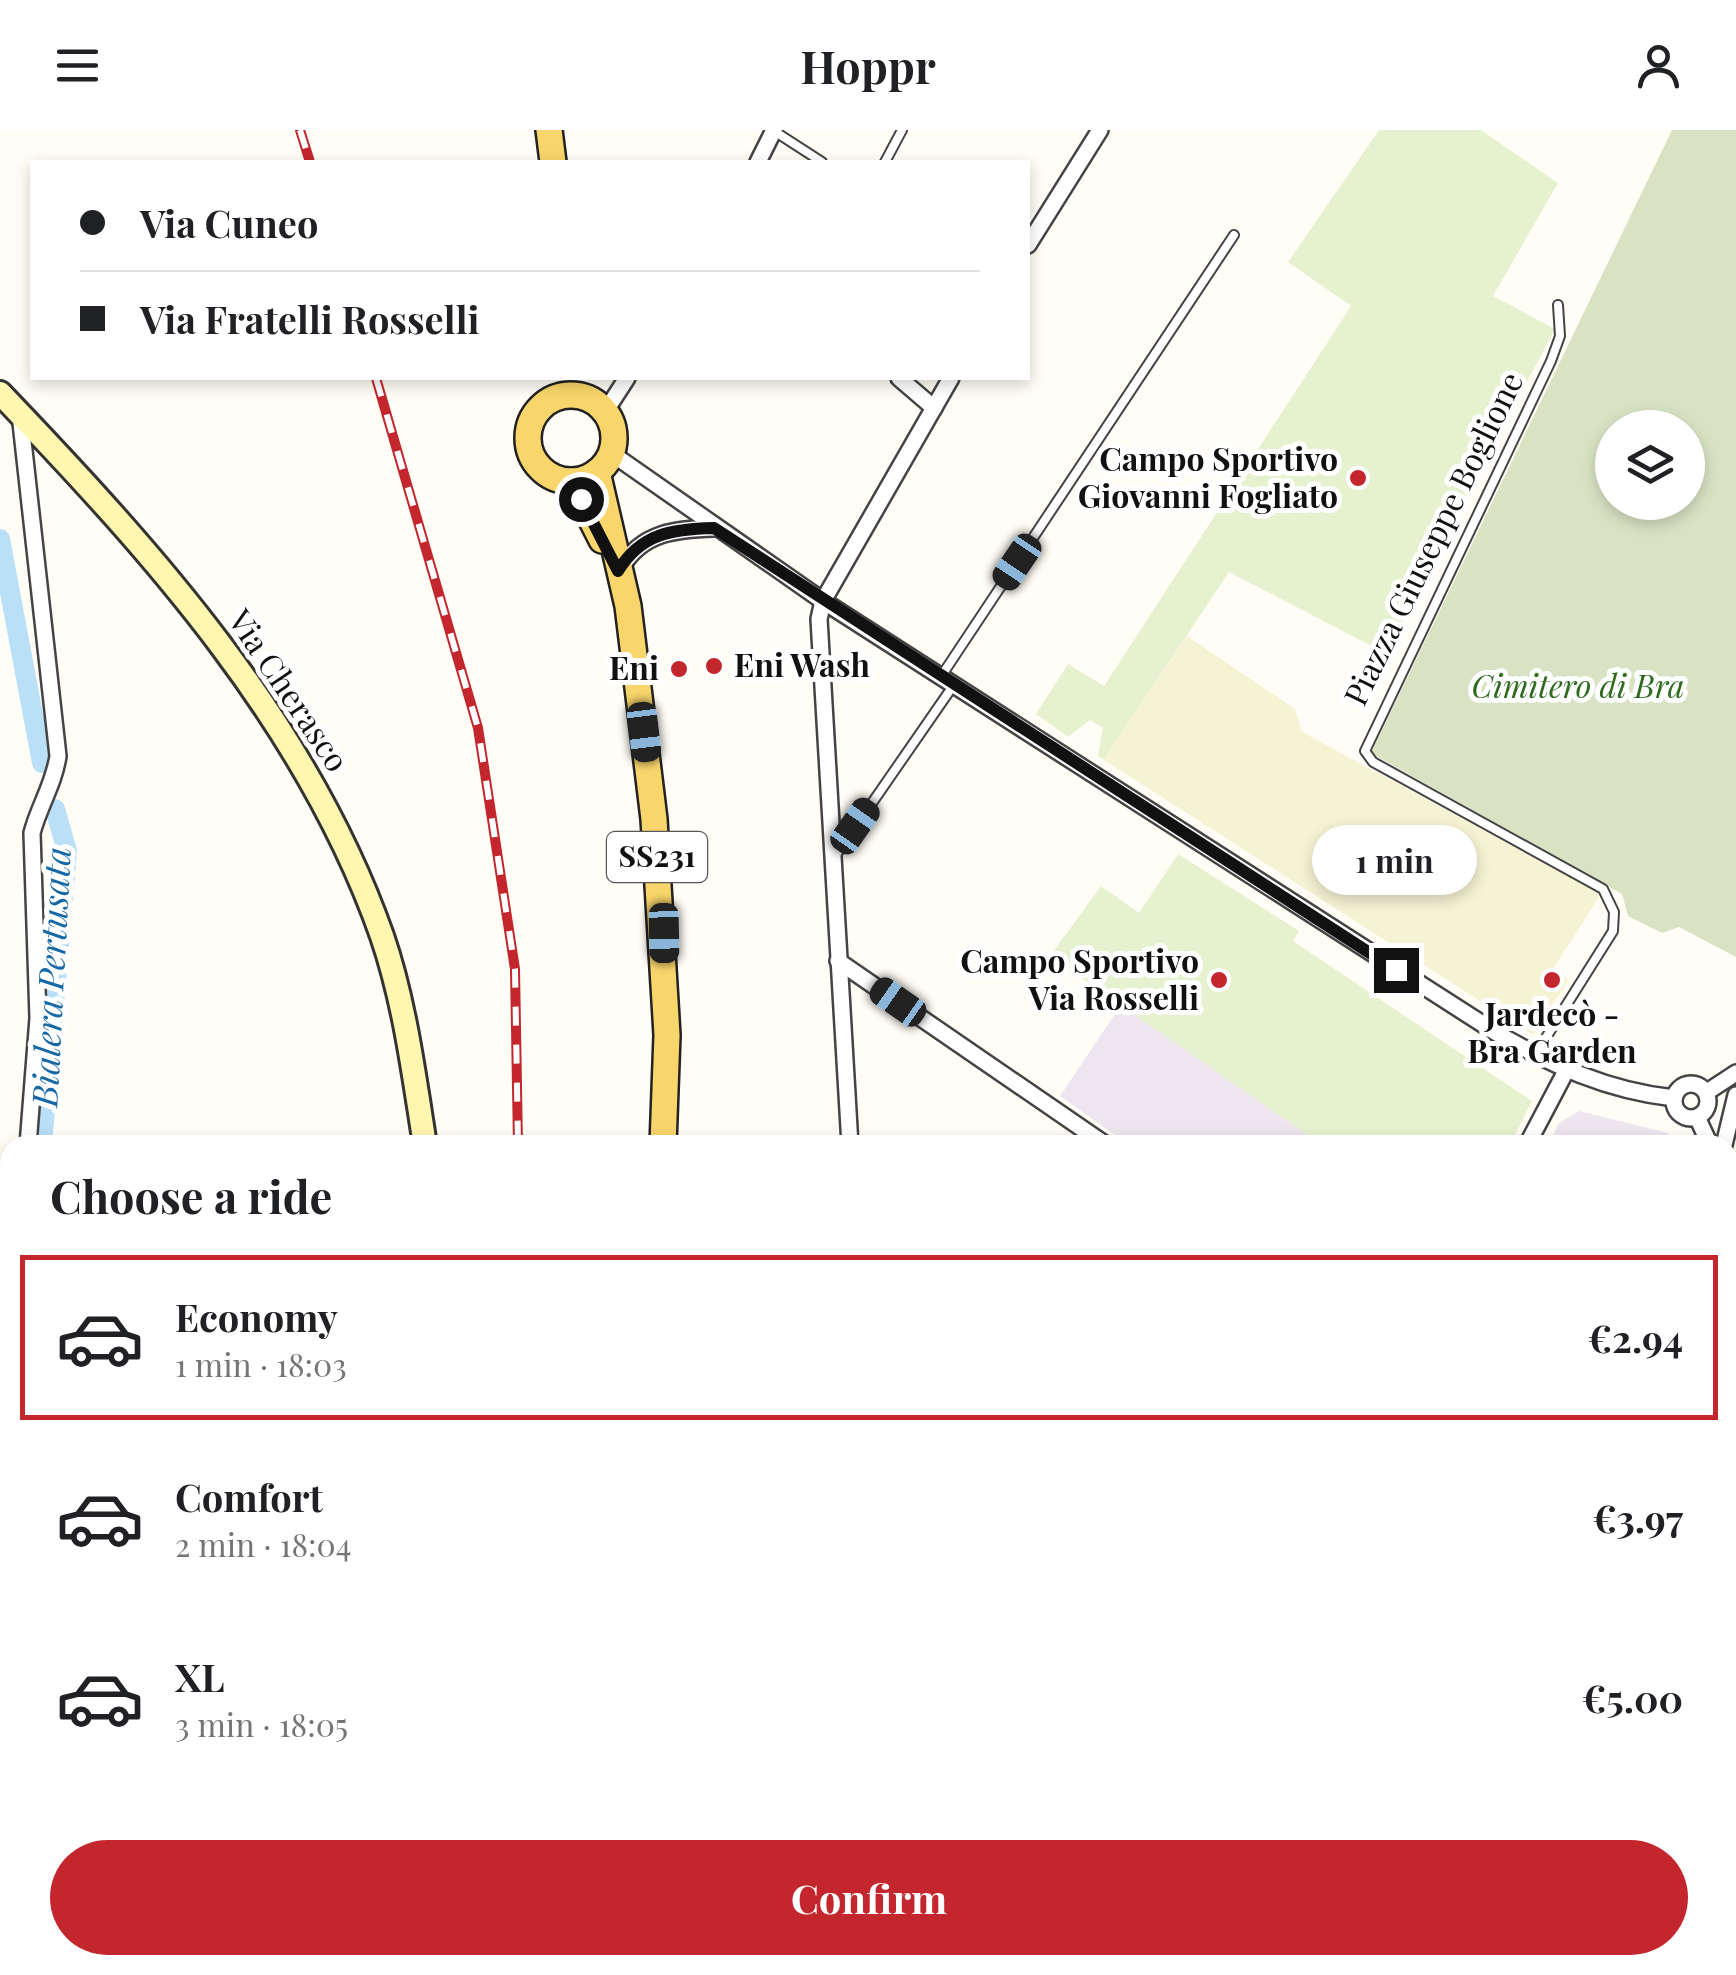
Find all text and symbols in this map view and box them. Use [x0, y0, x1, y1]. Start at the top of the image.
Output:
text: Hoppr [800, 35, 936, 95]
icon: menu [50, 38, 105, 93]
icon: person [1631, 38, 1686, 93]
text: Via Cuneo [140, 197, 318, 248]
text: Via Fratelli Rosselli [140, 293, 479, 344]
street label: Piazza Giuseppe Boglione [1332, 364, 1531, 712]
map controls [1595, 410, 1705, 520]
button: layers [1595, 410, 1705, 520]
place label: Campo Sportivo Giovanni Fogliato [1078, 436, 1338, 516]
marker: Campo Sportivo Giovanni Fogliato [1347, 467, 1369, 489]
route start [559, 477, 604, 522]
car [988, 529, 1046, 595]
street label: Via Cherasco [219, 599, 360, 779]
place label: Eni Wash [734, 642, 870, 685]
place label: Eni [609, 645, 659, 688]
marker: Eni Wash [703, 655, 725, 677]
marker: Eni [668, 658, 690, 680]
park label: Cimitero di Bra [1472, 663, 1684, 706]
car [625, 700, 663, 764]
car [826, 793, 884, 859]
callout: 1 min [1314, 825, 1478, 895]
road number: SS231 [607, 832, 707, 882]
text: 1 min [1355, 838, 1434, 881]
water label: Bialera Pertusata [19, 846, 80, 1110]
car [648, 903, 680, 963]
place label: Campo Sportivo Via Rosselli [960, 938, 1199, 1018]
route end [1374, 948, 1419, 993]
marker: Campo Sportivo Via Rosselli [1208, 969, 1230, 991]
marker: Jardecò - Bra Garden [1541, 969, 1563, 991]
car [865, 973, 931, 1031]
place label: Jardecò - Bra Garden [1467, 991, 1637, 1071]
text: Choose a ride [50, 1165, 332, 1225]
text: Economy [175, 1291, 338, 1342]
icon: car [55, 1293, 145, 1383]
text: €2.94 [1588, 1312, 1683, 1363]
text: 1 min · 18:03 [175, 1342, 347, 1385]
text: Comfort [175, 1471, 323, 1522]
icon: car [55, 1473, 145, 1563]
text: €3.97 [1593, 1492, 1683, 1543]
text: 2 min · 18:04 [175, 1522, 352, 1565]
text: XL [175, 1651, 224, 1702]
icon: car [55, 1653, 145, 1743]
text: €5.00 [1582, 1672, 1683, 1723]
text: 3 min · 18:05 [175, 1702, 348, 1745]
button: Confirm [50, 1840, 1688, 1955]

